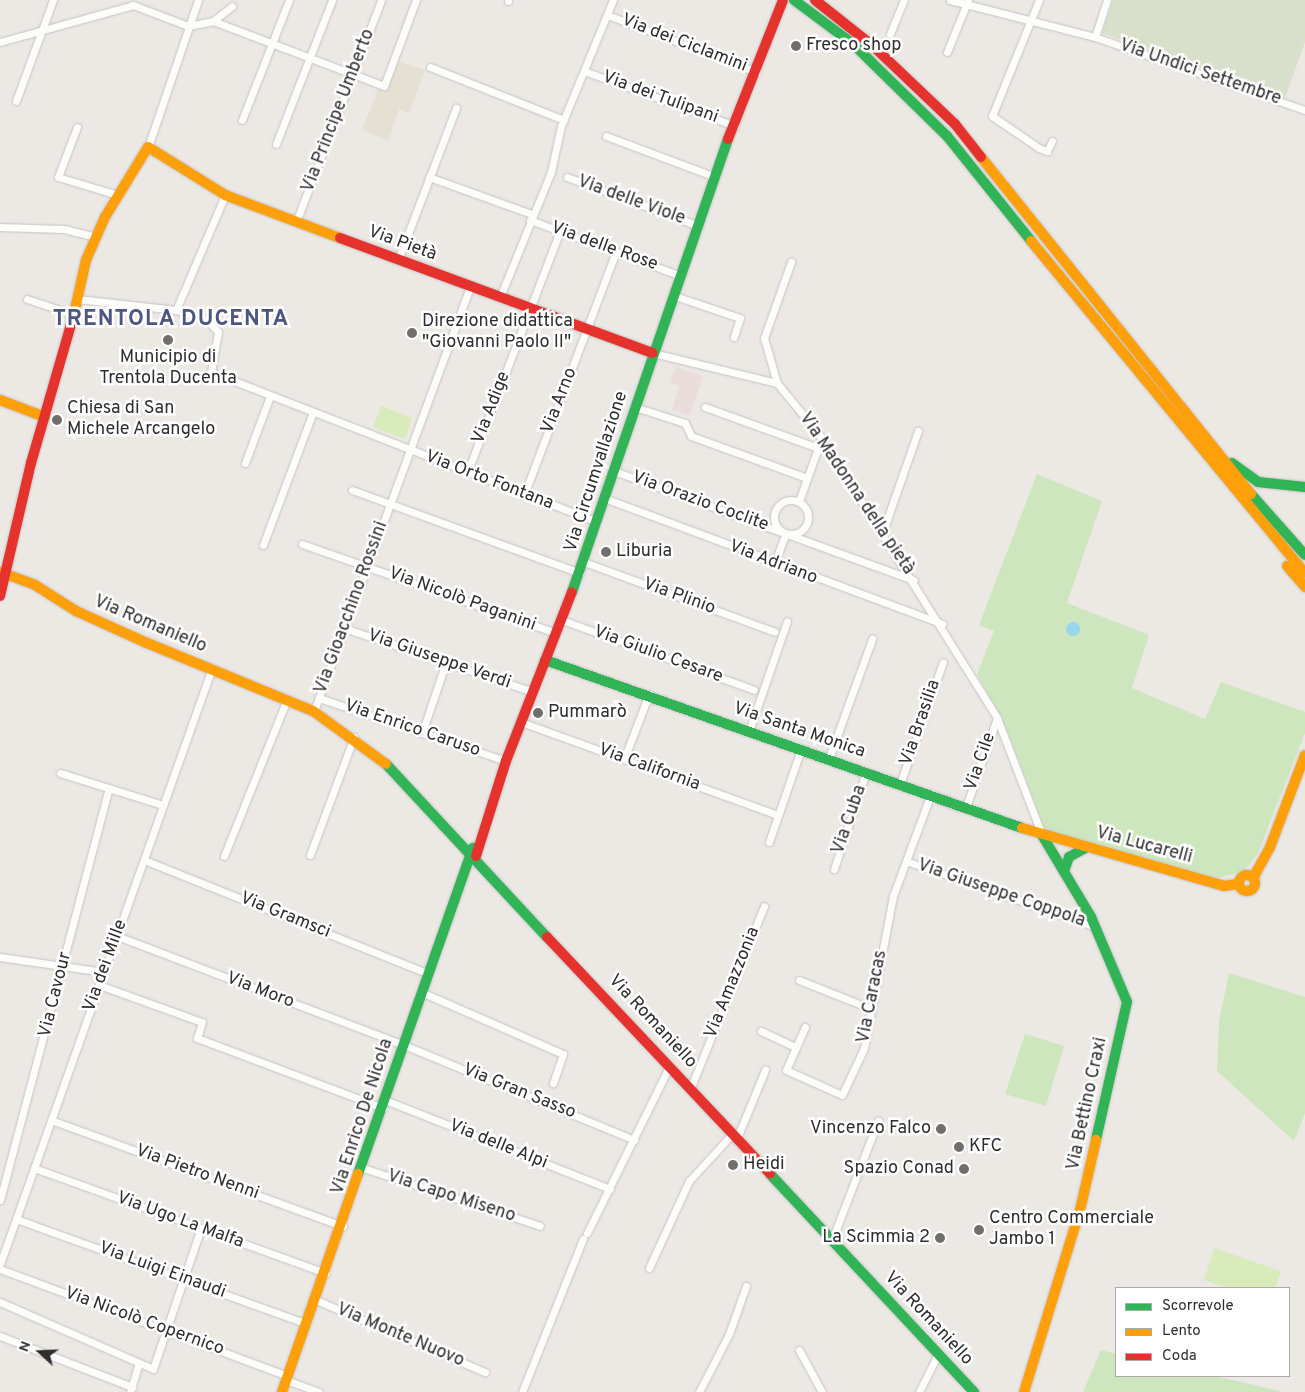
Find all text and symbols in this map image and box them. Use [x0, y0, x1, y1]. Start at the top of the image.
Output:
street label: Via dei Ciclamini [618, 10, 750, 78]
street label: Via Principe Umberto [298, 26, 380, 196]
place label: Fresco shop [806, 35, 901, 57]
street label: Via Undici Settembre [1116, 35, 1284, 111]
marker: Fresco shop [790, 40, 802, 52]
street label: Via dei Tulipani [599, 67, 721, 129]
street label: Via delle Viole [574, 171, 688, 231]
street label: Via delle Rose [547, 218, 661, 276]
street label: Via Pietà [365, 222, 439, 266]
district label: TRENTOLA DUCENTA [50, 307, 292, 333]
place label: Direzione didattica "Giovanni Paolo II" [422, 312, 573, 354]
marker: Direzione didattica "Giovanni Paolo II" [406, 327, 418, 339]
marker: Municipio di Trentola Ducenta [162, 334, 174, 346]
place label: Municipio di Trentola Ducenta [99, 348, 237, 390]
street label: Via Arno [537, 365, 583, 437]
street label: Via Adige [468, 368, 516, 448]
street label: Via Circumvallazione [561, 389, 633, 555]
place label: Chiesa di San Michele Arcangelo [67, 399, 216, 442]
street label: Via Madonna della pietà [794, 409, 918, 579]
marker: Chiesa di San Michele Arcangelo [51, 414, 63, 426]
street label: Via Orto Fontana [422, 447, 556, 515]
street label: Via Orazio Coclite [629, 467, 771, 537]
street label: Via Gioacchino Rossini [311, 519, 393, 697]
street label: Via Adriano [725, 536, 821, 590]
place label: Liburia [616, 541, 672, 563]
marker: Liburia [600, 546, 612, 558]
street label: Via Nicolò Paganini [385, 563, 539, 637]
street label: Via Plinio [640, 574, 718, 620]
street label: Via Romaniello [90, 592, 210, 658]
street label: Via Giulio Cesare [590, 622, 726, 688]
street label: Via Giuseppe Verdi [364, 625, 514, 695]
street label: Via Brasilia [896, 677, 946, 769]
street label: Via Enrico Caruso [341, 696, 483, 762]
street label: Via Santa Monica [730, 698, 868, 764]
place label: Pummarò [548, 702, 627, 724]
marker: Pummarò [532, 707, 544, 719]
street label: Via Cile [961, 730, 1001, 794]
street label: Via California [595, 740, 703, 796]
street label: Via Cuba [828, 783, 872, 857]
street label: Via Lucarelli [1093, 823, 1195, 869]
street label: Via Giuseppe Coppola [914, 855, 1088, 933]
street label: Via Gramsci [237, 888, 333, 944]
street label: Via dei Mille [79, 917, 133, 1015]
street label: Via Amazzonia [701, 924, 765, 1042]
street label: Via Caracas [853, 949, 893, 1045]
street label: Via Cavour [35, 950, 77, 1040]
street label: Via Moro [223, 968, 297, 1014]
street label: Via Romaniello [603, 971, 701, 1073]
street label: Via Bettino Craxi [1063, 1035, 1113, 1173]
street label: Via Enrico De Nicola [328, 1036, 398, 1198]
street label: Via Gran Sasso [459, 1059, 579, 1125]
street label: Via delle Alpi [445, 1115, 551, 1175]
place label: Vincenzo Falco [810, 1118, 931, 1140]
marker: Vincenzo Falco [935, 1123, 947, 1135]
place label: KFC [969, 1136, 1002, 1158]
street label: Via Pietro Nenni [132, 1141, 262, 1205]
marker: KFC [953, 1141, 965, 1153]
place label: Heidi [743, 1154, 785, 1176]
place label: Spazio Conad [844, 1158, 954, 1180]
marker: Heidi [727, 1159, 739, 1171]
marker: Spazio Conad [958, 1163, 970, 1175]
street label: Via Capo Miseno [384, 1166, 518, 1228]
street label: Via Ugo La Malfa [113, 1188, 247, 1254]
place label: Centro Commerciale Jambo 1 [989, 1209, 1154, 1252]
marker: Centro Commerciale Jambo 1 [973, 1224, 985, 1236]
place label: La Scimmia 2 [822, 1227, 930, 1249]
marker: La Scimmia 2 [934, 1232, 946, 1244]
street label: Via Luigi Einaudi [96, 1238, 228, 1304]
street label: Via Romaniello [879, 1268, 977, 1370]
street label: Via Nicolò Copernico [61, 1283, 227, 1361]
legend [1115, 1287, 1290, 1377]
text: Scorrevole [1162, 1297, 1234, 1316]
street label: Via Monte Nuovo [333, 1299, 467, 1373]
text: Lento [1162, 1322, 1201, 1341]
north arrow [15, 1327, 65, 1377]
text: N [16, 1339, 35, 1354]
text: Coda [1162, 1347, 1197, 1366]

